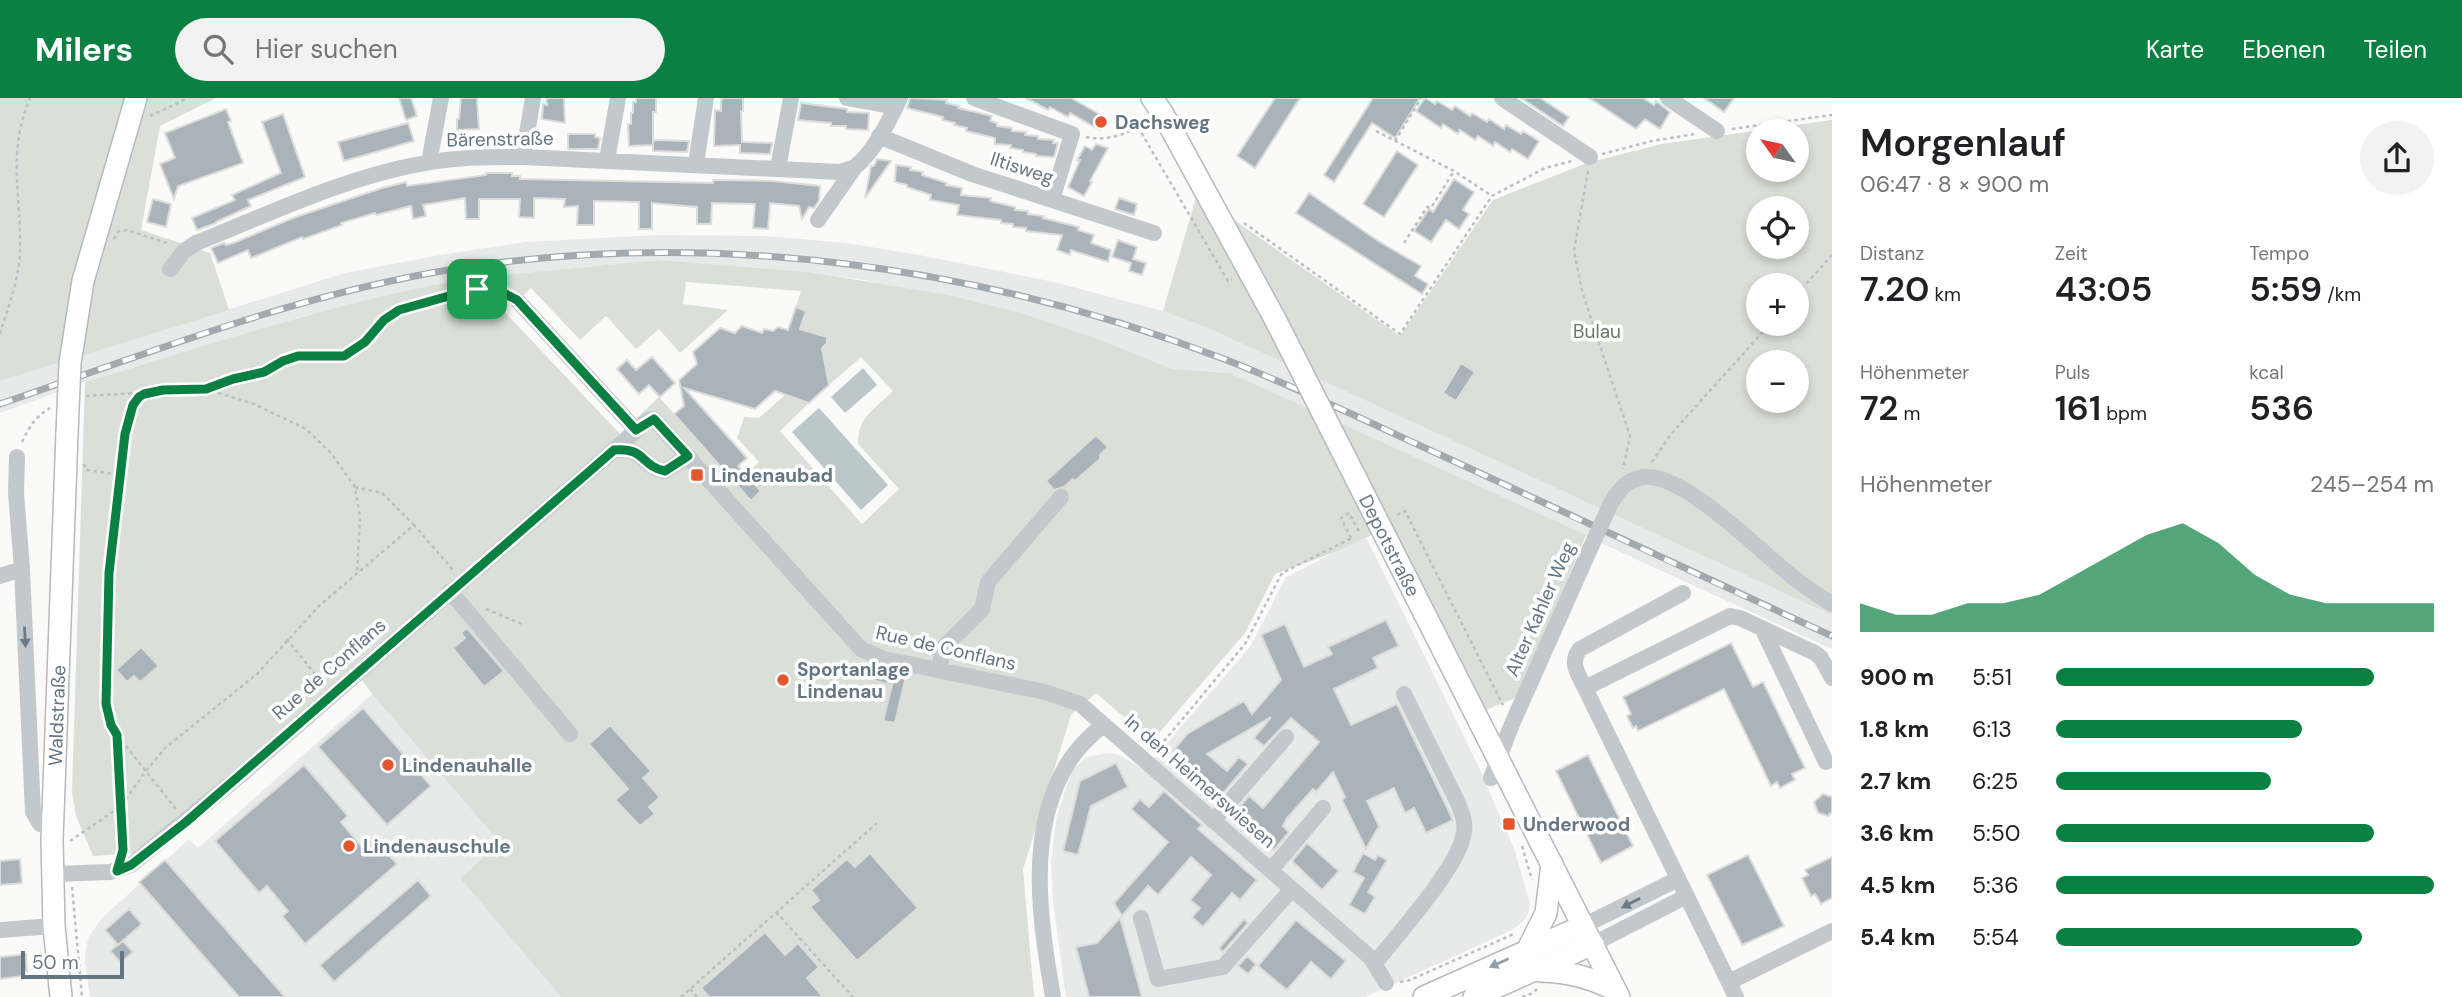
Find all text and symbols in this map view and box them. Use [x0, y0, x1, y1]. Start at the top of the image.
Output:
search box [175, 18, 665, 81]
text: Milers [35, 28, 133, 71]
icon: search [199, 30, 237, 68]
text: Hier suchen [255, 32, 398, 66]
text: Karte [2146, 34, 2204, 65]
text: Ebenen [2242, 34, 2326, 65]
text: Teilen [2364, 34, 2427, 65]
place label: Dachsweg [1115, 110, 1210, 135]
marker: Dachsweg [1093, 114, 1109, 130]
text: Morgenlauf [1860, 118, 2066, 168]
north arrow [1746, 119, 1810, 182]
map controls [1746, 119, 1809, 413]
button: share [2360, 121, 2434, 195]
street label: Bärenstraße [446, 126, 554, 152]
street label: Iltisweg [987, 146, 1057, 190]
text: 06:47 · 8 × 900 m [1860, 169, 2049, 199]
button: locate [1746, 196, 1809, 259]
text: Distanz [1860, 241, 1924, 266]
text: Zeit [2055, 241, 2088, 266]
text: Tempo [2249, 241, 2309, 266]
pin [447, 259, 507, 319]
text: 7.20 [1860, 266, 1929, 312]
text: 43:05 [2055, 266, 2152, 312]
text: 5:59 [2249, 266, 2322, 312]
icon: arrive [458, 270, 496, 308]
button: + [1746, 273, 1809, 336]
text: km [1929, 282, 1961, 307]
text: /km [2322, 282, 2361, 307]
park label: Bulau [1573, 319, 1621, 344]
button: − [1746, 350, 1809, 413]
text: Höhenmeter [1860, 360, 1969, 385]
text: Puls [2055, 360, 2090, 385]
text: kcal [2249, 360, 2284, 385]
text: 72 [1860, 385, 1898, 431]
text: 161 [2055, 385, 2101, 431]
text: 536 [2249, 385, 2314, 431]
text: m [1898, 401, 1920, 426]
text: bpm [2101, 401, 2147, 426]
place label: Lindenaubad [711, 463, 833, 488]
marker: Lindenaubad [689, 467, 705, 483]
text: Höhenmeter [1860, 469, 1992, 499]
text: 245–254 m [2310, 469, 2434, 499]
street label: Depotstraße [1354, 490, 1426, 601]
street label: Alter Kahler Weg [1499, 537, 1581, 680]
street label: Rue de Conflans [267, 613, 391, 725]
street label: Rue de Conflans [873, 620, 1019, 676]
one-way arrow [20, 626, 31, 648]
place label: Sportanlage Lindenau [797, 657, 910, 704]
text: 900 m [1860, 662, 1934, 692]
text: 5:51 [1972, 662, 2012, 692]
street label: Waldstraße [42, 665, 71, 766]
marker: Sportanlage Lindenau [775, 672, 791, 688]
street label: In den Heimerswiesen [1119, 708, 1281, 854]
text: 1.8 km [1860, 714, 1929, 744]
text: 6:13 [1972, 714, 2012, 744]
place label: Lindenauhalle [402, 753, 532, 778]
marker: Lindenauhalle [380, 757, 396, 773]
text: 2.7 km [1860, 766, 1931, 796]
text: 6:25 [1972, 766, 2018, 796]
place label: Underwood [1523, 812, 1630, 837]
marker: Underwood [1501, 816, 1517, 832]
text: 3.6 km [1860, 818, 1934, 848]
text: 5:50 [1972, 818, 2020, 848]
place label: Lindenauschule [363, 834, 511, 859]
marker: Lindenauschule [341, 838, 357, 854]
text: 4.5 km [1860, 870, 1935, 900]
text: 5:36 [1972, 870, 2019, 900]
one-way arrow [1621, 897, 1641, 908]
text: 5.4 km [1860, 922, 1935, 952]
text: 5:54 [1972, 922, 2019, 952]
scale bar [21, 948, 124, 980]
text: 50 m [32, 950, 79, 975]
one-way arrow [1488, 958, 1509, 969]

